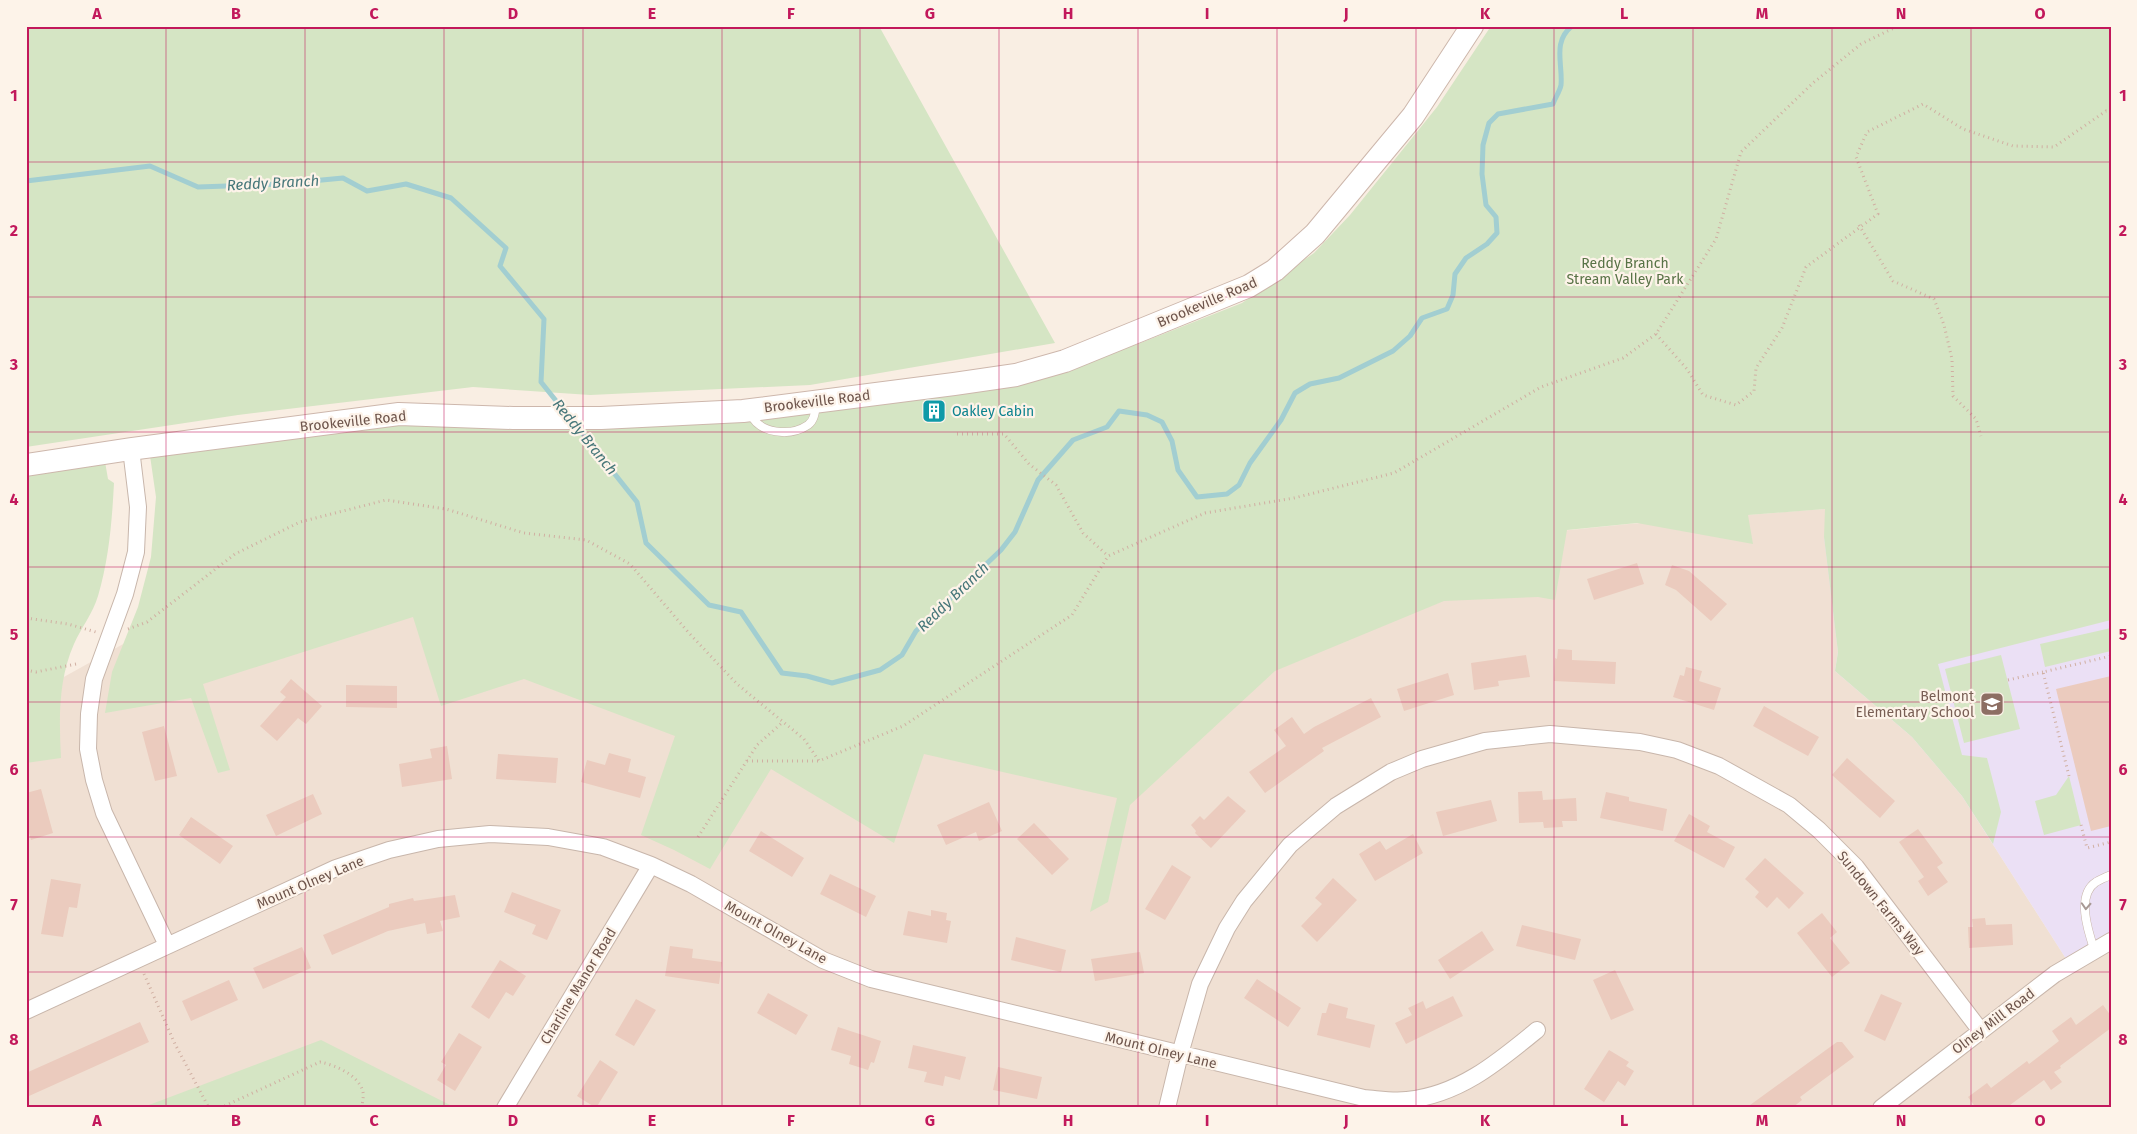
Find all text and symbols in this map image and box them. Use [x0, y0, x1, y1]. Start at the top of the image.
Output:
text: A [91, 4, 102, 23]
text: B [231, 4, 241, 23]
text: C [369, 4, 379, 23]
text: D [508, 4, 518, 23]
text: E [648, 4, 656, 23]
text: F [787, 4, 795, 23]
text: G [925, 4, 935, 23]
text: H [1063, 4, 1073, 23]
text: I [1205, 4, 1209, 23]
text: J [1342, 4, 1349, 23]
text: K [1480, 4, 1491, 23]
text: L [1620, 4, 1628, 23]
text: M [1756, 4, 1769, 23]
text: N [1896, 4, 1906, 23]
text: O [2034, 4, 2046, 23]
text: 1 [10, 86, 18, 105]
text: 1 [2119, 86, 2127, 105]
water label: Reddy Branch [226, 172, 320, 194]
text: 2 [10, 221, 18, 240]
text: 2 [2119, 221, 2127, 240]
park label: Reddy Branch Stream Valley Park [1566, 255, 1684, 288]
street label: Brookeville Road [1155, 274, 1260, 331]
text: 3 [9, 355, 18, 374]
text: 3 [2118, 355, 2127, 374]
street label: Brookeville Road [763, 387, 871, 416]
water label: Reddy Branch [549, 395, 621, 479]
building icon: Oakley Cabin [921, 398, 947, 424]
place label: Oakley Cabin [952, 403, 1034, 420]
street label: Brookeville Road [299, 407, 407, 436]
text: 4 [9, 490, 19, 509]
text: 4 [2118, 490, 2128, 509]
water label: Reddy Branch [913, 558, 993, 636]
text: 5 [10, 625, 19, 644]
text: 5 [2119, 625, 2128, 644]
place label: Belmont Elementary School [1856, 688, 1975, 721]
school or university icon: Belmont Elementary School [1979, 691, 2005, 717]
text: 6 [9, 760, 19, 779]
text: 6 [2118, 760, 2128, 779]
street label: Sundown Farms Way [1833, 848, 1928, 959]
street label: Mount Olney Lane [254, 852, 366, 913]
text: 7 [10, 895, 18, 914]
text: 7 [2119, 895, 2127, 914]
street label: Mount Olney Lane [722, 897, 830, 968]
one-way arrow [2080, 903, 2091, 911]
street label: Charline Manor Road [537, 925, 620, 1048]
street label: Olney Mill Road [1949, 985, 2038, 1058]
street label: Mount Olney Lane [1103, 1028, 1219, 1073]
text: 8 [9, 1030, 19, 1049]
text: 8 [2118, 1030, 2128, 1049]
text: A [91, 1111, 102, 1130]
text: B [231, 1111, 241, 1130]
text: C [369, 1111, 379, 1130]
text: D [508, 1111, 518, 1130]
text: E [648, 1111, 656, 1130]
text: F [787, 1111, 795, 1130]
text: G [925, 1111, 935, 1130]
text: H [1063, 1111, 1073, 1130]
text: I [1205, 1111, 1209, 1130]
text: J [1342, 1111, 1349, 1130]
text: K [1480, 1111, 1491, 1130]
text: L [1620, 1111, 1628, 1130]
text: M [1756, 1111, 1769, 1130]
text: N [1896, 1111, 1906, 1130]
text: O [2034, 1111, 2046, 1130]

